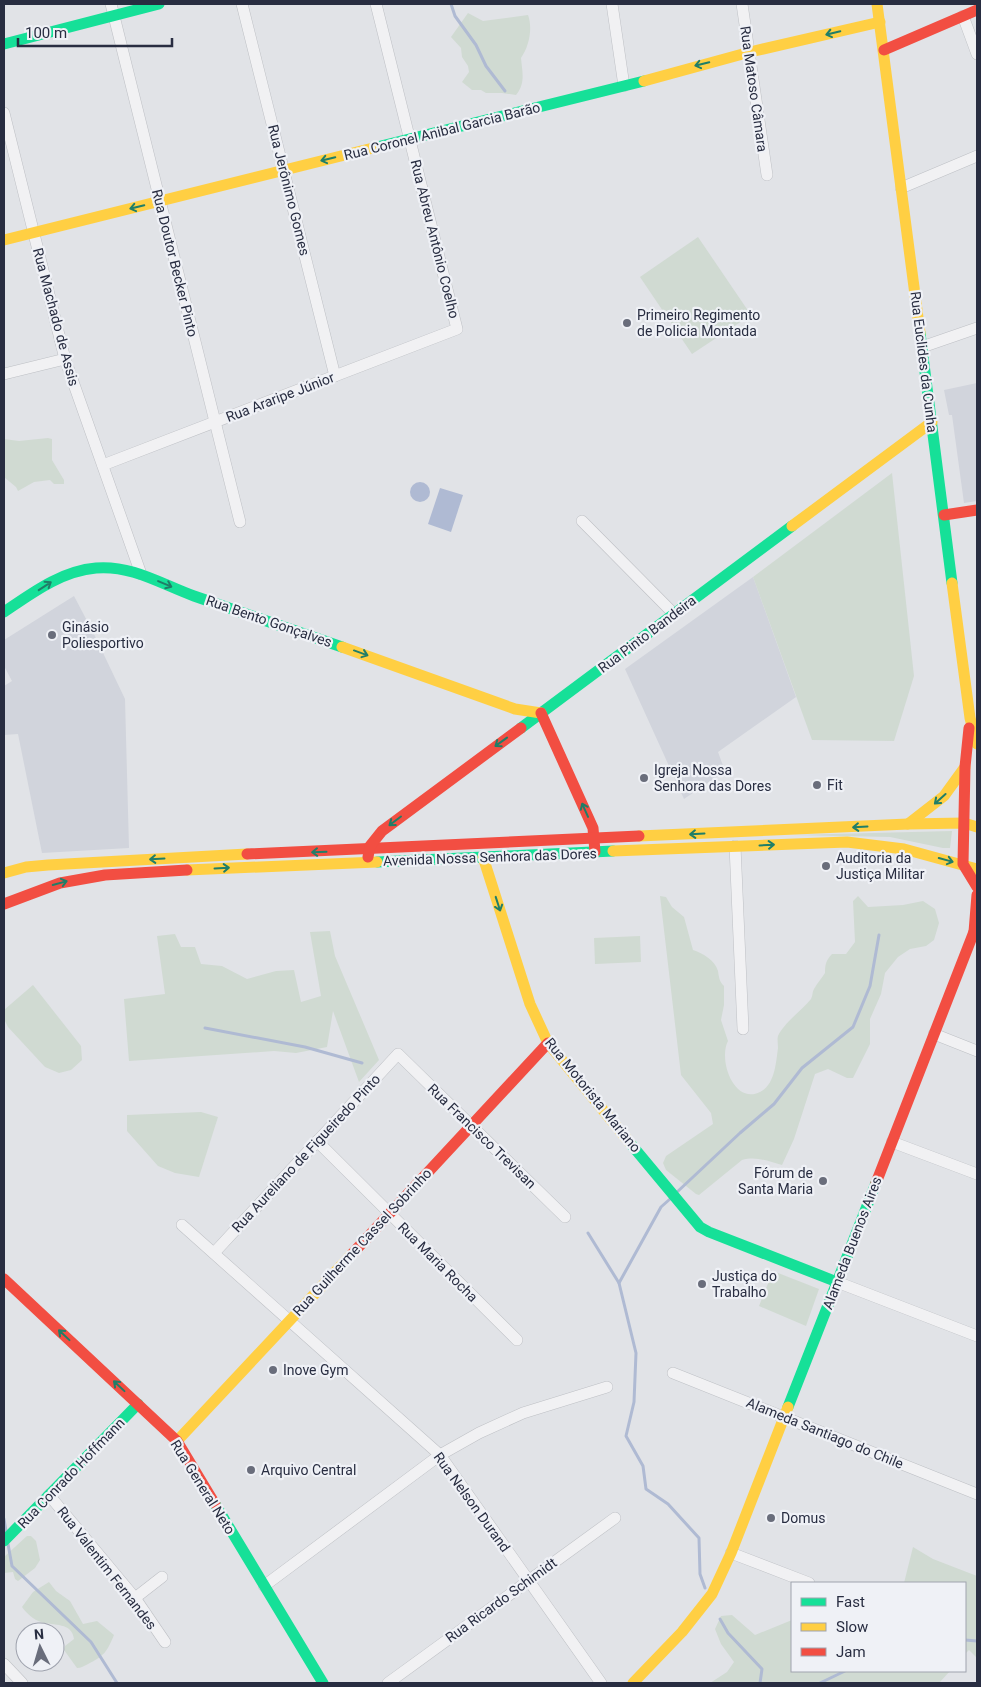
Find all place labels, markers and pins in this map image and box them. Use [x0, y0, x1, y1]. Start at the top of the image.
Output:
place label: Primeiro Regimento de Policia Montada [637, 307, 760, 339]
marker: Primeiro Regimento de Policia Montada [621, 317, 633, 329]
place label: Ginásio Poliesportivo [62, 619, 144, 651]
marker: Ginásio Poliesportivo [46, 629, 58, 641]
place label: Igreja Nossa Senhora das Dores [654, 762, 771, 794]
marker: Igreja Nossa Senhora das Dores [638, 772, 650, 784]
place label: Fit [827, 777, 843, 793]
marker: Fit [811, 779, 823, 791]
place label: Auditoria da Justiça Militar [836, 850, 925, 882]
marker: Auditoria da Justiça Militar [820, 860, 832, 872]
place label: Fórum de Santa Maria [738, 1165, 813, 1197]
marker: Fórum de Santa Maria [817, 1175, 829, 1187]
place label: Justiça do Trabalho [712, 1268, 777, 1300]
marker: Justiça do Trabalho [696, 1278, 708, 1290]
place label: Inove Gym [283, 1362, 348, 1378]
marker: Inove Gym [267, 1364, 279, 1376]
place label: Arquivo Central [261, 1462, 356, 1478]
marker: Arquivo Central [245, 1464, 257, 1476]
place label: Domus [781, 1510, 825, 1526]
marker: Domus [765, 1512, 777, 1524]

